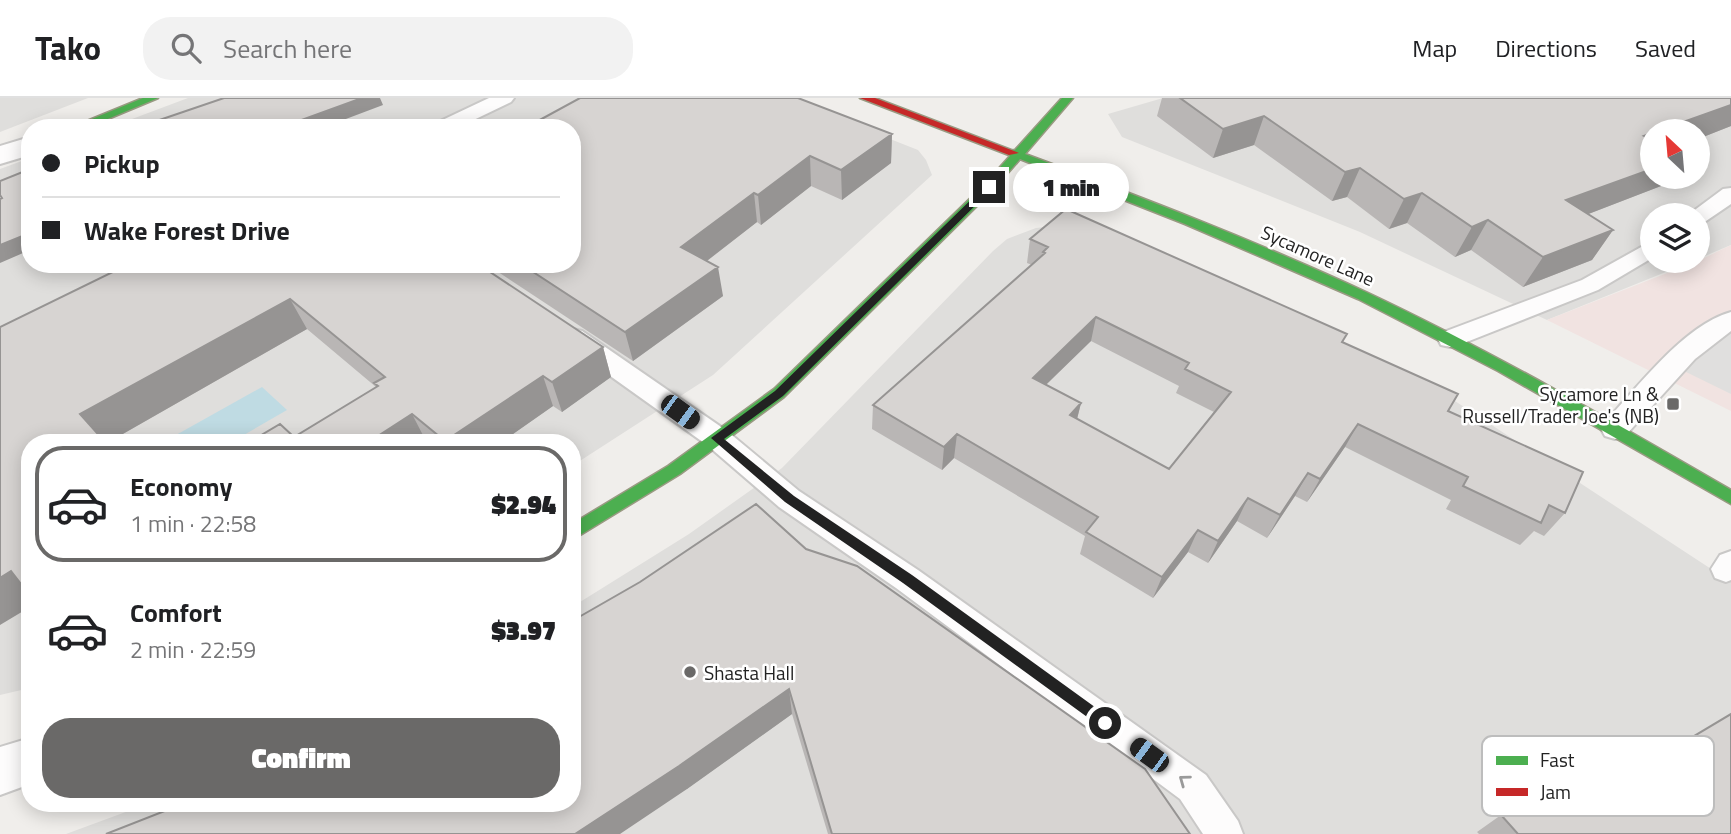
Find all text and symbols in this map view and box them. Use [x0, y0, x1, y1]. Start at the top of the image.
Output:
search box [143, 17, 633, 80]
text: Tako [35, 23, 101, 73]
icon: search [167, 29, 205, 67]
text: Search here [223, 29, 352, 68]
text: Map [1412, 30, 1457, 66]
text: Directions [1495, 30, 1597, 66]
text: Saved [1635, 30, 1696, 66]
north arrow [1640, 119, 1710, 189]
map controls [1640, 119, 1710, 273]
text: Pickup [84, 144, 160, 183]
callout: 1 min [1014, 162, 1129, 212]
text: 1 min [1042, 170, 1100, 205]
route end [973, 171, 1005, 203]
button: layers [1640, 203, 1710, 273]
text: Wake Forest Drive [84, 211, 290, 250]
street label: Sycamore Lane [1257, 217, 1379, 293]
place label: Sycamore Ln & Russell/Trader Joe's (NB) [1462, 379, 1659, 430]
car [657, 391, 704, 433]
marker: Sycamore Ln & Russell/Trader Joe's (NB) [1665, 396, 1681, 412]
text: Economy [130, 467, 232, 506]
icon: car [46, 473, 109, 536]
text: $2.94 [491, 485, 556, 524]
text: 1 min · 22:58 [130, 506, 256, 541]
text: Comfort [130, 593, 222, 632]
icon: car [46, 599, 109, 662]
text: $3.97 [491, 611, 556, 650]
text: 2 min · 22:59 [130, 632, 256, 667]
place label: Shasta Hall [704, 658, 794, 687]
marker: Shasta Hall [682, 664, 698, 680]
route start [1089, 707, 1121, 739]
button: Confirm [42, 718, 560, 798]
car [1126, 734, 1173, 776]
legend [1482, 736, 1714, 816]
text: Fast [1540, 745, 1575, 774]
one-way arrow [1179, 776, 1192, 788]
text: Jam [1540, 777, 1571, 806]

